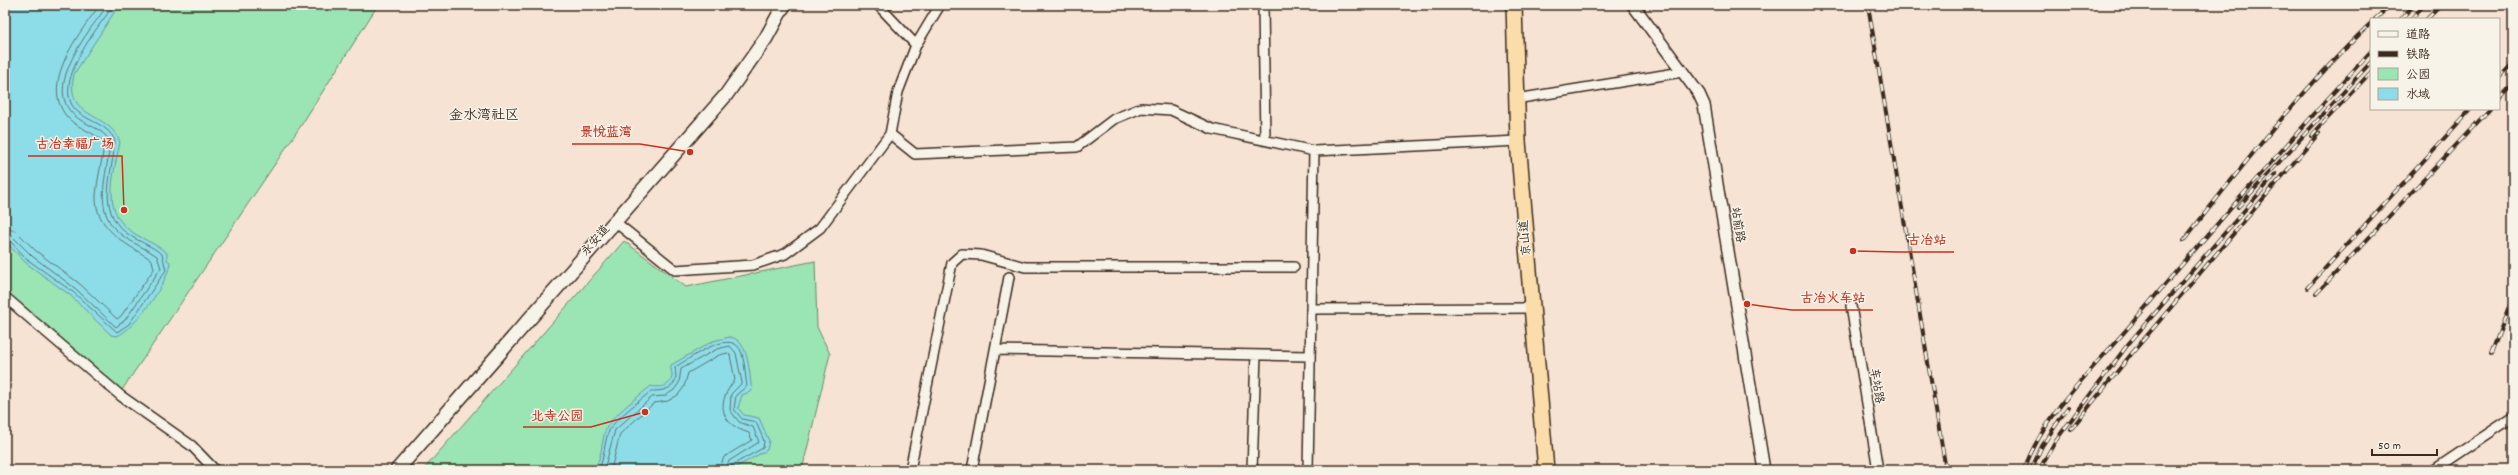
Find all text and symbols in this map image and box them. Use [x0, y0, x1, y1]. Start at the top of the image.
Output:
legend [2370, 18, 2500, 110]
text: 道路 [2406, 27, 2430, 44]
text: 铁路 [2406, 47, 2430, 64]
text: 公园 [2406, 67, 2430, 84]
text: 水域 [2406, 87, 2430, 104]
district label: 金水湾社区 [449, 106, 519, 126]
callout: 景悦蓝湾 [572, 119, 640, 144]
text: 景悦蓝湾 [580, 124, 632, 143]
callout: 古冶幸福广场 [28, 131, 122, 156]
text: 古冶幸福广场 [36, 136, 114, 155]
street label: 站前路 [1726, 206, 1748, 244]
street label: 京山道 [1516, 219, 1536, 257]
street label: 永安道 [578, 222, 614, 260]
callout: 古冶站 [1899, 227, 1954, 252]
text: 古冶站 [1907, 232, 1947, 251]
callout: 古冶火车站 [1792, 285, 1873, 310]
text: 古冶火车站 [1800, 290, 1866, 309]
street label: 车站路 [1865, 367, 1887, 405]
callout: 北寺公园 [523, 402, 591, 427]
text: 北寺公园 [531, 408, 583, 427]
scale bar [2372, 431, 2437, 457]
text: 50 m [2378, 438, 2401, 455]

